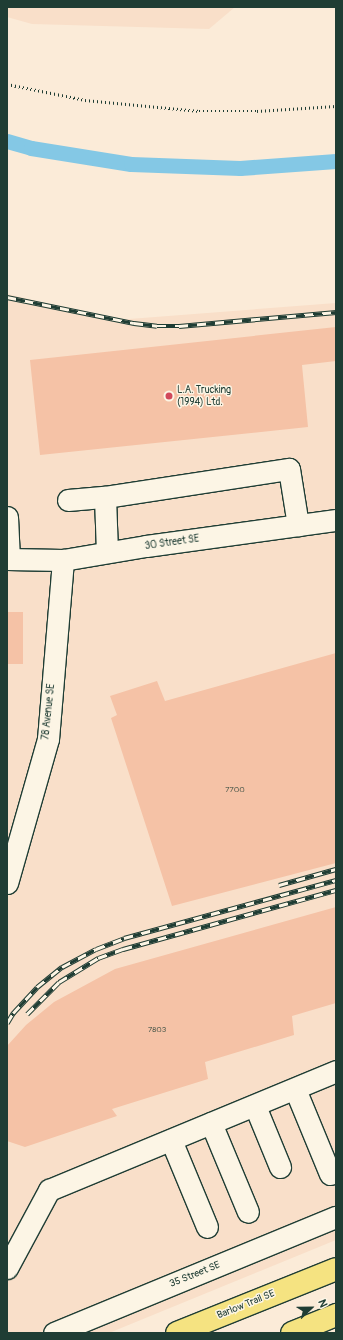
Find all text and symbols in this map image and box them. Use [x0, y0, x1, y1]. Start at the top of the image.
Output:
place label: L.A. Trucking (1994) Ltd. [177, 384, 231, 408]
marker: L.A. Trucking (1994) Ltd. [164, 391, 174, 401]
street label: 30 Street SE [144, 533, 200, 553]
street label: 78 Avenue SE [40, 683, 58, 741]
house number: 7700 [225, 785, 245, 795]
house number: 7803 [148, 1025, 166, 1035]
street label: 35 Street SE [168, 1259, 222, 1291]
street label: Barlow Trail SE [215, 1288, 277, 1322]
north arrow [291, 1288, 331, 1328]
text: N [315, 1297, 330, 1309]

